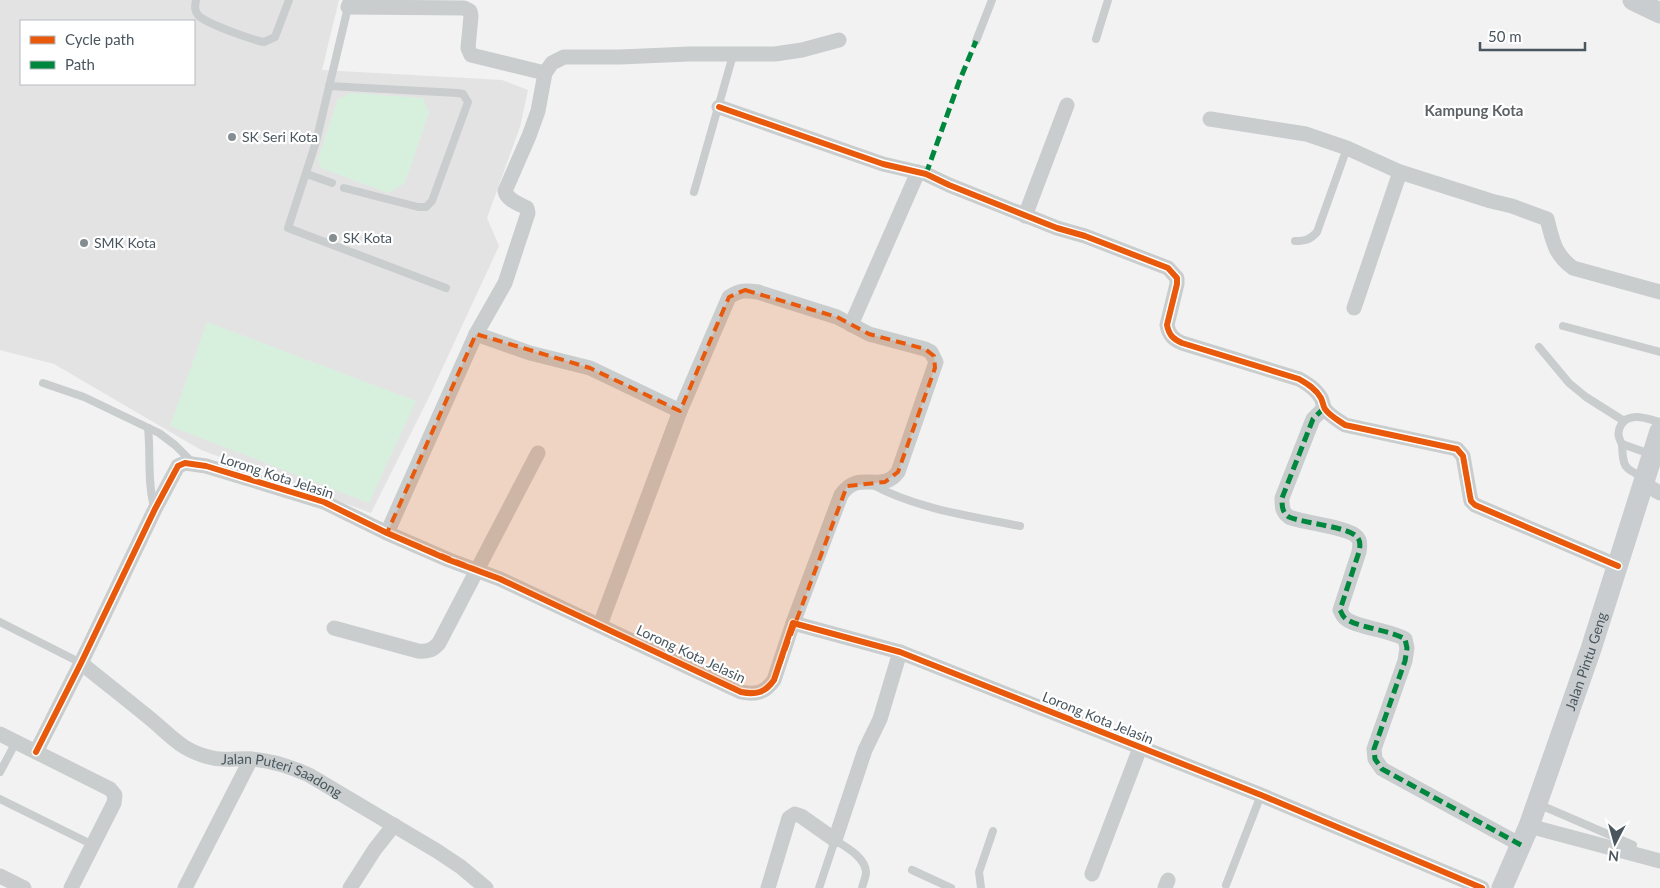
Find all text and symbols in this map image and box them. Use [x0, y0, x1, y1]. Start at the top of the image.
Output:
legend [20, 20, 195, 85]
scale bar [1480, 20, 1585, 52]
text: 50 m [1488, 27, 1522, 45]
text: Cycle path [65, 30, 134, 48]
text: Path [65, 55, 95, 73]
district label: Kampung Kota [1425, 101, 1523, 119]
place label: SK Seri Kota [242, 128, 318, 145]
marker: SK Seri Kota [226, 131, 238, 143]
place label: SK Kota [343, 229, 392, 246]
marker: SK Kota [327, 232, 339, 244]
place label: SMK Kota [94, 234, 156, 251]
marker: SMK Kota [78, 237, 90, 249]
street label: Lorong Kota Jelasin [218, 449, 336, 502]
street label: Jalan Pintu Geng [1561, 610, 1610, 713]
street label: Lorong Kota Jelasin [634, 621, 748, 686]
street label: Lorong Kota Jelasin [1040, 687, 1156, 748]
street label: Jalan Puteri Saadong [221, 750, 345, 801]
north arrow [1590, 818, 1640, 868]
text: N [1607, 847, 1620, 865]

